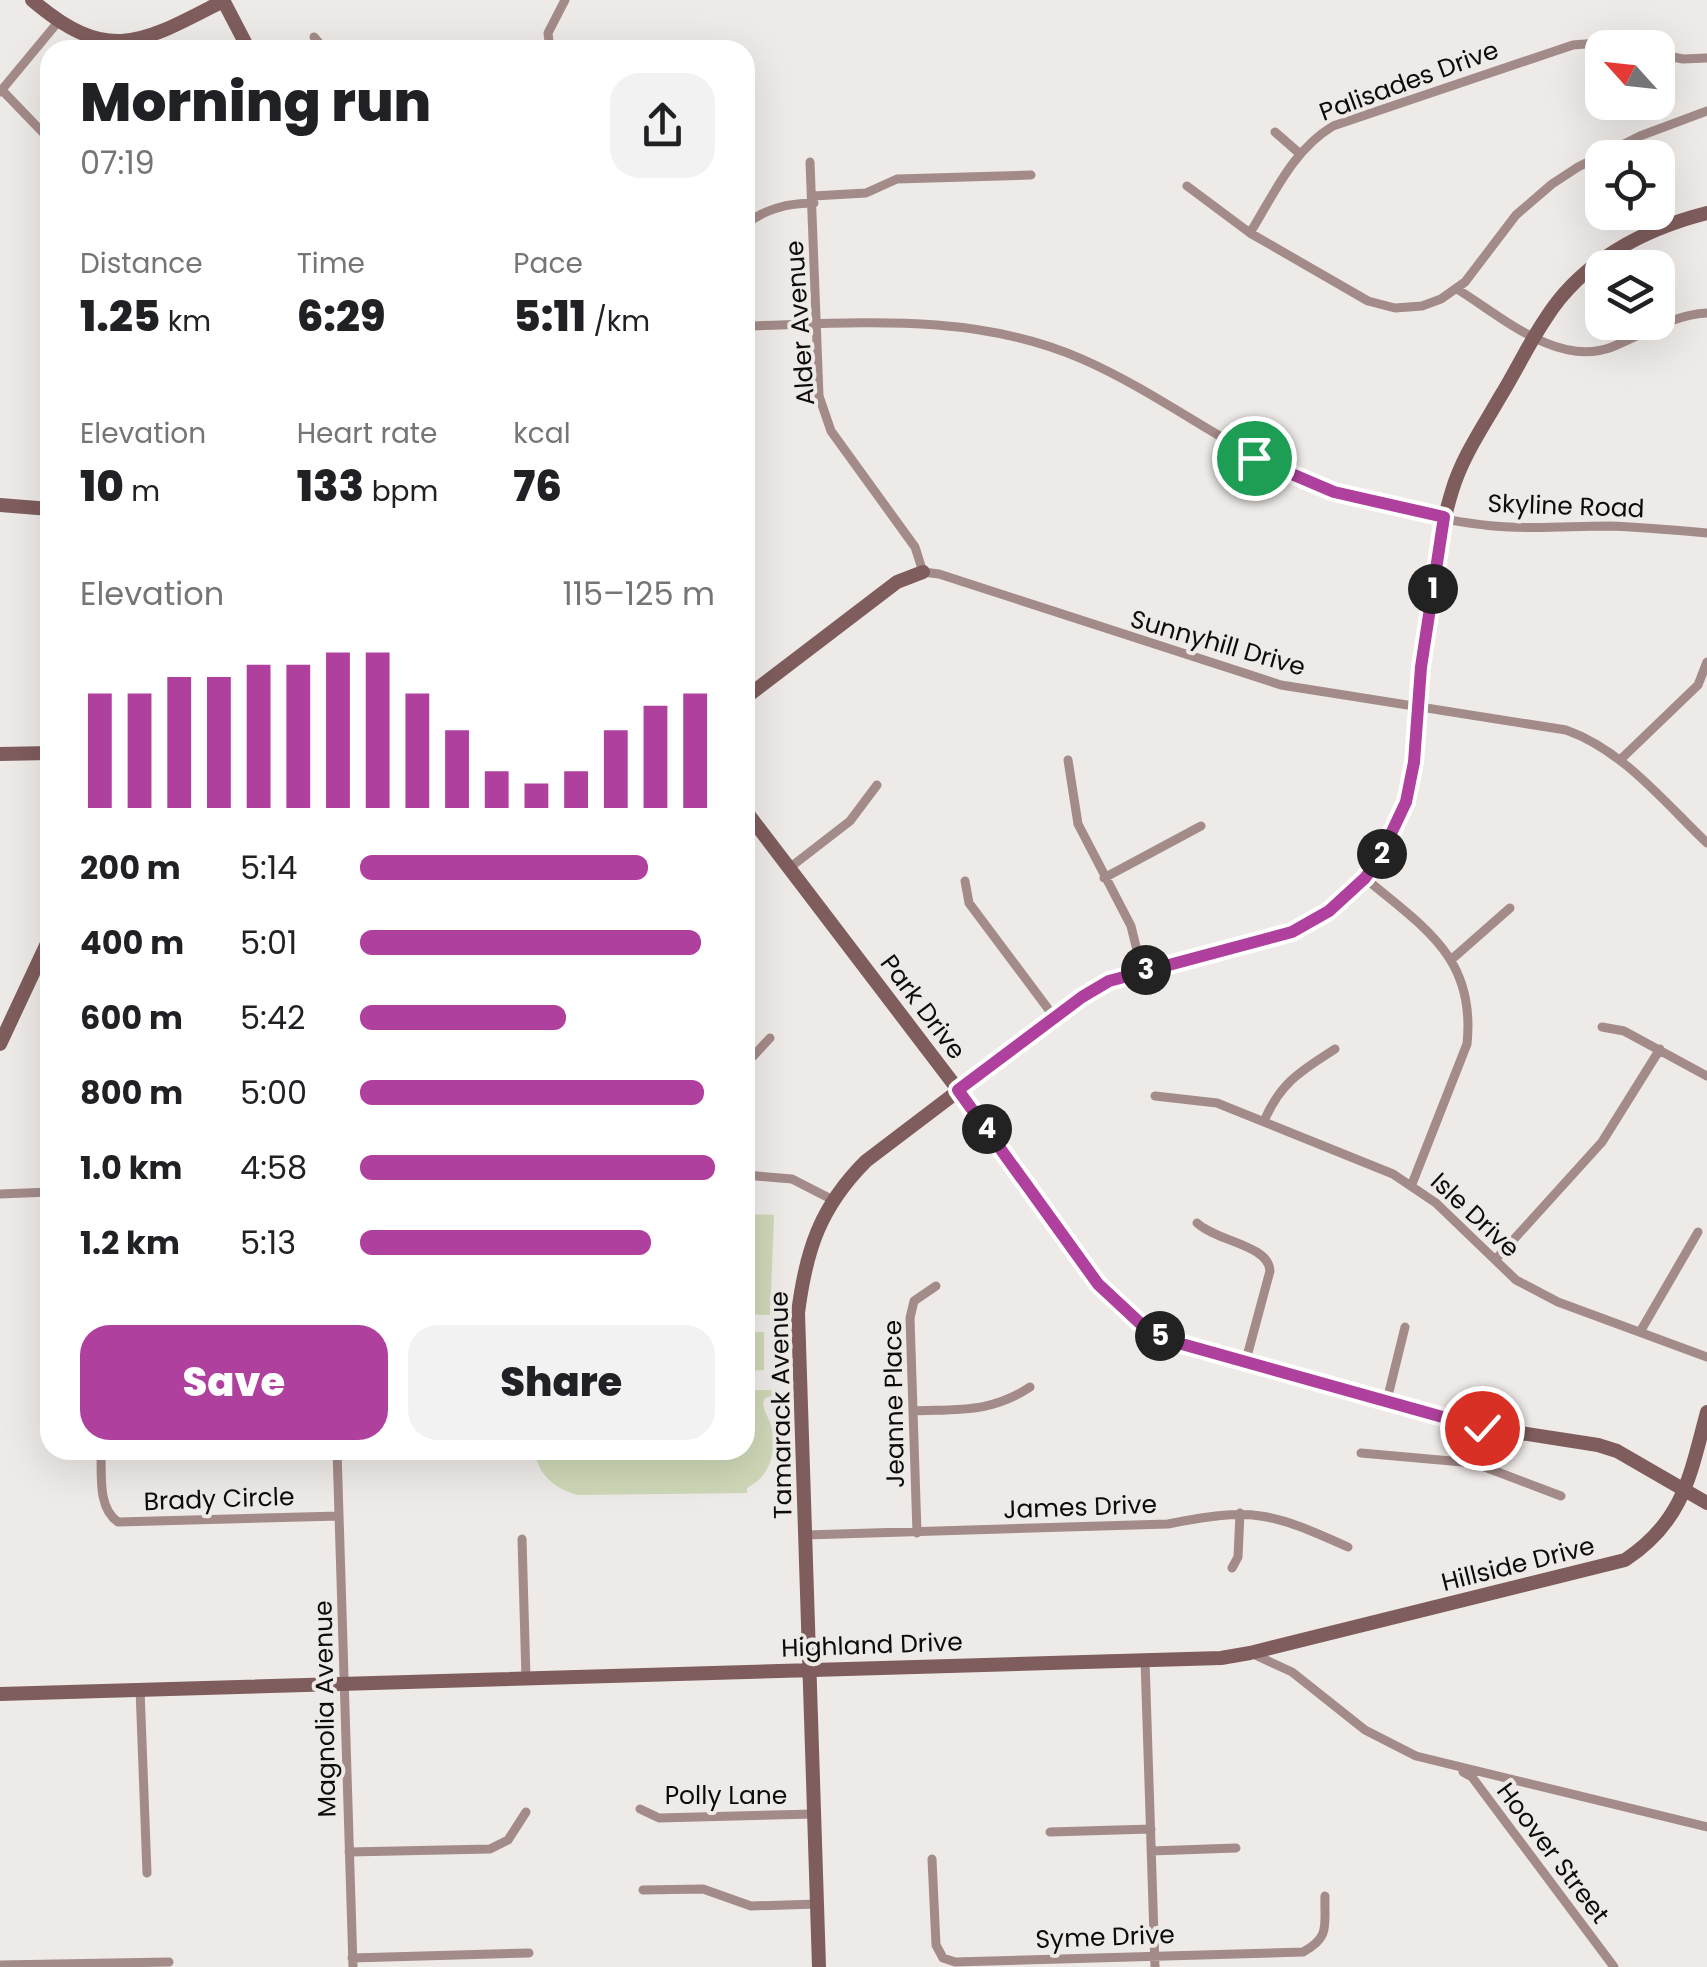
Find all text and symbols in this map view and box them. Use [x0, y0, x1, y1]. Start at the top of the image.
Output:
north arrow [1585, 30, 1675, 120]
map controls [1585, 30, 1675, 340]
street label: Palisades Drive [1314, 32, 1504, 130]
text: Morning run [80, 63, 431, 140]
button: share [610, 73, 715, 178]
text: 07:19 [80, 140, 155, 185]
button: locate [1585, 140, 1675, 230]
street label: Alder Avenue [777, 239, 823, 407]
text: Distance [80, 244, 203, 283]
text: Time [297, 244, 365, 283]
text: Pace [513, 244, 583, 283]
button: layers [1585, 250, 1675, 340]
text: 1.25 [80, 287, 160, 346]
text: 6:29 [297, 287, 385, 346]
text: 5:11 [513, 287, 586, 346]
text: km [160, 302, 211, 341]
text: /km [586, 302, 650, 341]
text: Elevation [80, 414, 206, 453]
text: Heart rate [297, 414, 437, 453]
text: kcal [513, 414, 571, 453]
pin [1212, 416, 1297, 501]
icon: arrive [1227, 431, 1282, 486]
text: 10 [80, 457, 124, 516]
text: 133 [297, 457, 364, 516]
text: 76 [513, 457, 562, 516]
text: m [124, 472, 160, 511]
text: bpm [364, 472, 438, 511]
street label: Skyline Road [1487, 486, 1645, 526]
pin: 1 [1408, 564, 1458, 614]
text: 1 [1428, 569, 1438, 608]
text: Elevation [80, 571, 224, 616]
text: 115–125 m [563, 571, 715, 616]
street label: Sunnyhill Drive [1126, 601, 1310, 685]
pin: 2 [1357, 829, 1407, 879]
text: 2 [1374, 834, 1390, 873]
text: 200 m [80, 845, 181, 890]
text: 5:14 [240, 845, 297, 890]
text: 400 m [80, 920, 184, 965]
text: 5:01 [240, 920, 297, 965]
pin: 3 [1121, 945, 1171, 995]
street label: Park Drive [872, 947, 974, 1067]
text: 3 [1138, 950, 1154, 989]
text: 600 m [80, 995, 183, 1040]
text: 5:42 [240, 995, 305, 1040]
text: 800 m [80, 1070, 183, 1115]
text: 5:00 [240, 1070, 307, 1115]
pin: 4 [962, 1104, 1012, 1154]
text: 4 [978, 1109, 996, 1148]
text: 1.0 km [80, 1145, 182, 1190]
text: 4:58 [240, 1145, 307, 1190]
street label: Isle Drive [1423, 1165, 1527, 1265]
text: 1.2 km [80, 1220, 180, 1265]
text: 5:13 [240, 1220, 296, 1265]
street label: Tamarack Avenue [762, 1291, 800, 1519]
pin: 5 [1135, 1311, 1185, 1361]
text: 5 [1151, 1316, 1169, 1355]
street label: Jeanne Place [875, 1320, 913, 1488]
button: Save [80, 1325, 388, 1440]
button: Share [408, 1325, 715, 1440]
pin [1440, 1386, 1525, 1471]
icon: check [1455, 1401, 1510, 1456]
street label: Brady Circle [143, 1479, 295, 1519]
street label: James Drive [1003, 1487, 1157, 1527]
street label: Hillside Drive [1438, 1528, 1598, 1600]
street label: Magnolia Avenue [306, 1600, 344, 1818]
street label: Highland Drive [781, 1624, 963, 1666]
street label: Hoover Street [1488, 1775, 1618, 1931]
street label: Polly Lane [665, 1778, 787, 1813]
street label: Syme Drive [1035, 1917, 1175, 1957]

